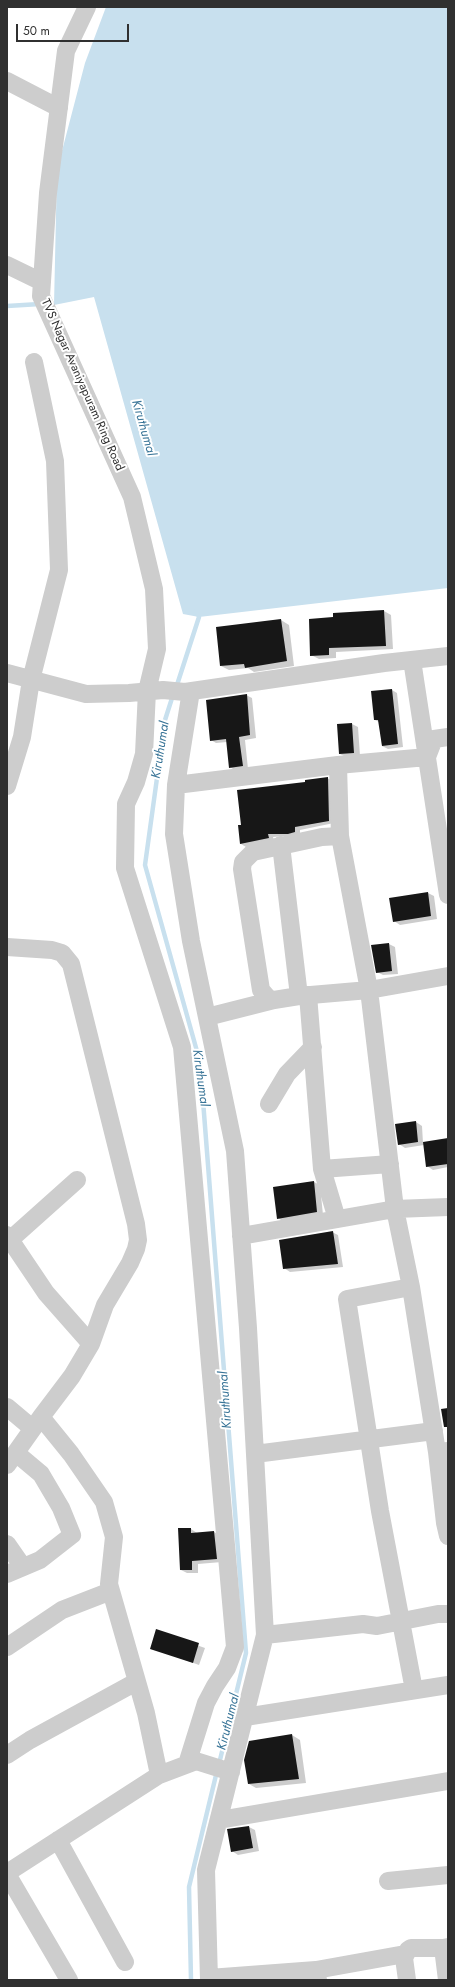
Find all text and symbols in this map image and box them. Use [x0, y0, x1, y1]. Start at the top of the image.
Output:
scale bar [18, 16, 131, 42]
text: 50 m [23, 22, 50, 40]
street label: TVS Nagar Avaniyapuram Ring Road [37, 297, 127, 473]
water label: Kiruthumal [128, 398, 158, 458]
water label: Kiruthumal [149, 720, 173, 780]
water label: Kiruthumal [188, 1048, 212, 1108]
water label: Kiruthumal [216, 1371, 236, 1429]
water label: Kiruthumal [214, 1692, 244, 1752]

